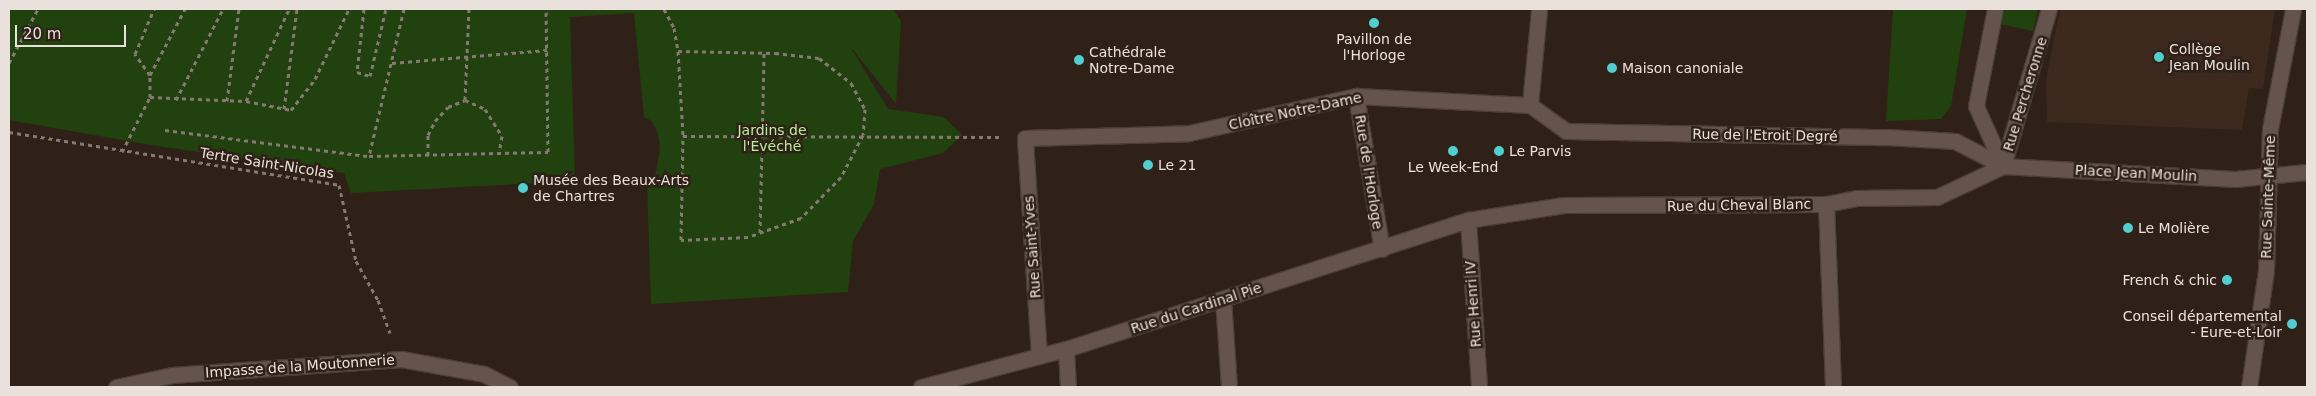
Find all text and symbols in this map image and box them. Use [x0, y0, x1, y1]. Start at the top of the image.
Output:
scale bar [18, 15, 129, 47]
marker: Pavillon de l'Horloge [1368, 17, 1380, 29]
text: 20 m [23, 25, 61, 43]
place label: Pavillon de l'Horloge [1336, 31, 1412, 64]
street label: Rue Percheronne [2000, 35, 2050, 153]
place label: Collège Jean Moulin [2169, 41, 2250, 74]
place label: Cathédrale Notre-Dame [1089, 44, 1174, 76]
marker: Collège Jean Moulin [2153, 51, 2165, 63]
marker: Cathédrale Notre-Dame [1073, 54, 1085, 66]
place label: Maison canoniale [1622, 60, 1743, 76]
marker: Maison canoniale [1606, 62, 1618, 74]
street label: Cloître Notre-Dame [1227, 89, 1363, 133]
street label: Rue de l'Horloge [1352, 114, 1386, 230]
park label: Jardins de l'Évéché [737, 122, 807, 154]
street label: Rue de l'Etroit Degré [1692, 125, 1838, 145]
street label: Rue Sainte-Même [2257, 135, 2279, 259]
place label: Le Parvis [1509, 143, 1571, 159]
street label: Tertre Saint-Nicolas [199, 144, 335, 182]
marker: Le Week-End [1447, 145, 1459, 157]
marker: Le Parvis [1493, 145, 1505, 157]
place label: Le 21 [1158, 157, 1196, 173]
marker: Le 21 [1142, 159, 1154, 171]
place label: Le Week-End [1408, 159, 1498, 175]
street label: Place Jean Moulin [2074, 161, 2198, 185]
place label: Musée des Beaux-Arts de Chartres [533, 172, 689, 204]
marker: Musée des Beaux-Arts de Chartres [517, 182, 529, 194]
street label: Rue Saint-Yves [1020, 195, 1044, 299]
street label: Rue du Cheval Blanc [1667, 195, 1811, 215]
place label: Le Molière [2138, 220, 2210, 236]
marker: Le Molière [2122, 222, 2134, 234]
street label: Rue Henri IV [1462, 260, 1484, 348]
place label: French & chic [2122, 272, 2217, 288]
marker: French & chic [2221, 274, 2233, 286]
street label: Rue du Cardinal Pie [1129, 279, 1263, 337]
place label: Conseil départemental - Eure-et-Loir [2123, 308, 2282, 341]
marker: Conseil départemental - Eure-et-Loir [2286, 318, 2298, 330]
street label: Impasse de la Moutonnerie [205, 351, 395, 381]

